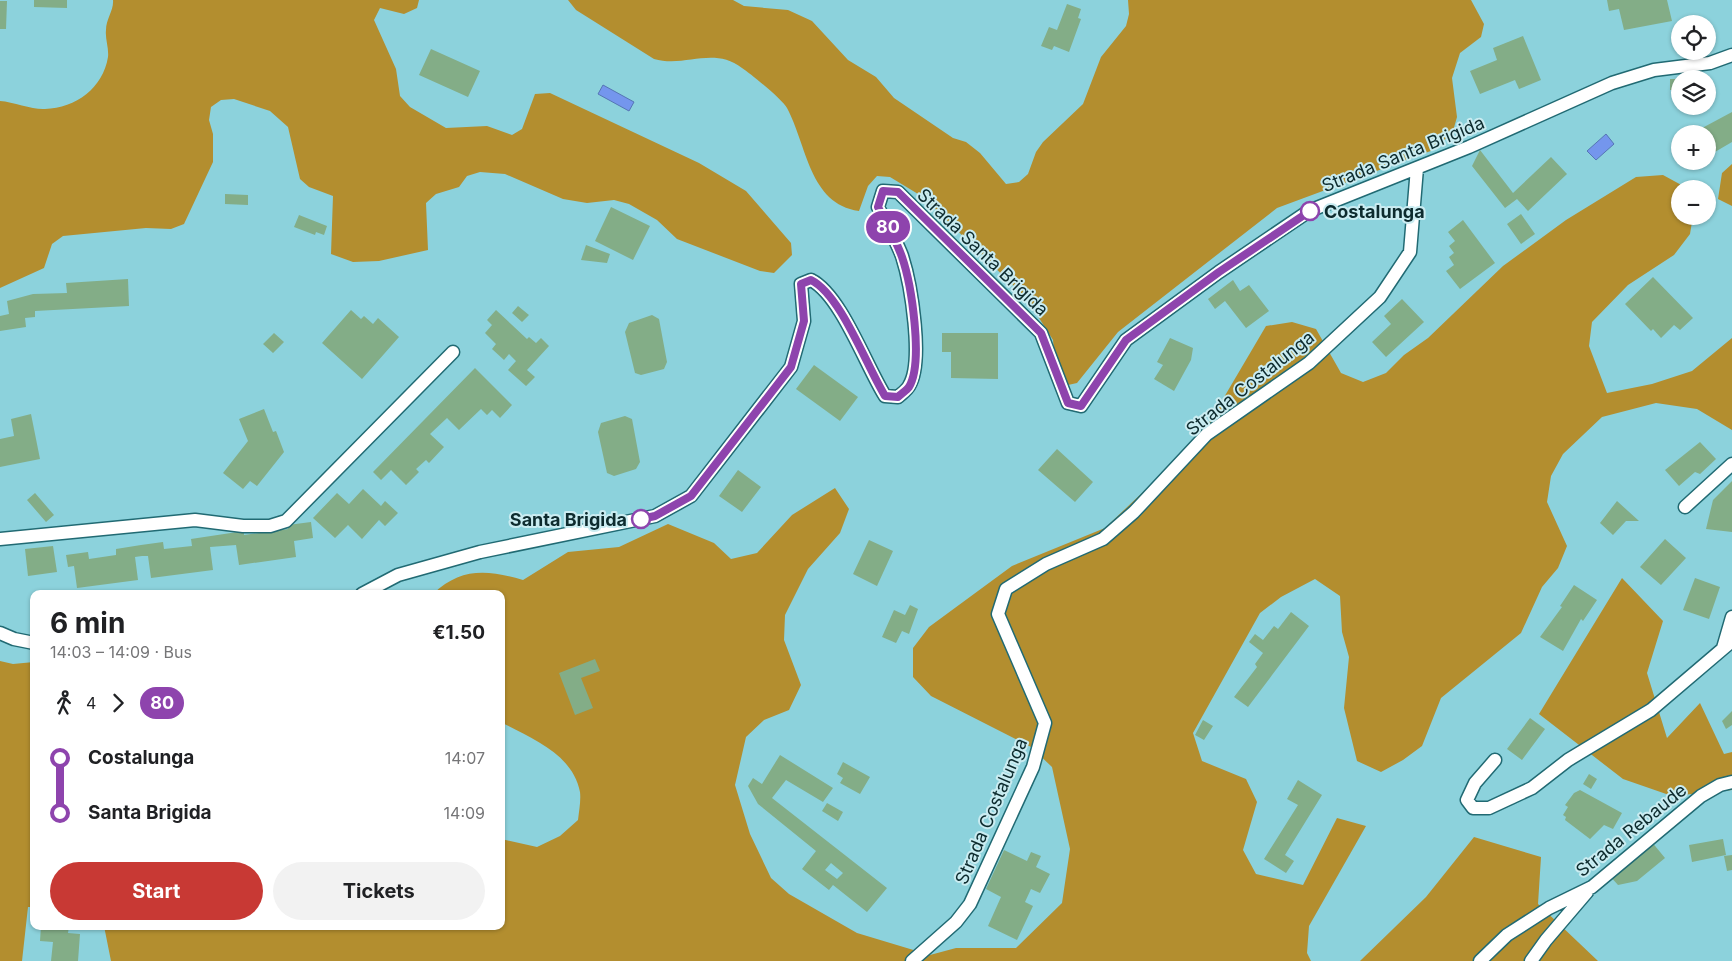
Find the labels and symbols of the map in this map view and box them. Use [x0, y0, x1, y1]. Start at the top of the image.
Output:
street label: Strada Santa Brigida [1319, 112, 1487, 196]
street label: Strada Santa Brigida [913, 184, 1053, 320]
marker: Costalunga [1300, 201, 1320, 221]
place label: Costalunga [1324, 201, 1425, 222]
line badge: 80 [866, 211, 910, 243]
street label: Strada Costalunga [1182, 326, 1318, 440]
place label: Santa Brigida [510, 509, 627, 530]
marker: Santa Brigida [631, 509, 651, 529]
street label: Strada Costalunga [951, 735, 1031, 887]
street label: Strada Rebaude [1572, 779, 1690, 881]

